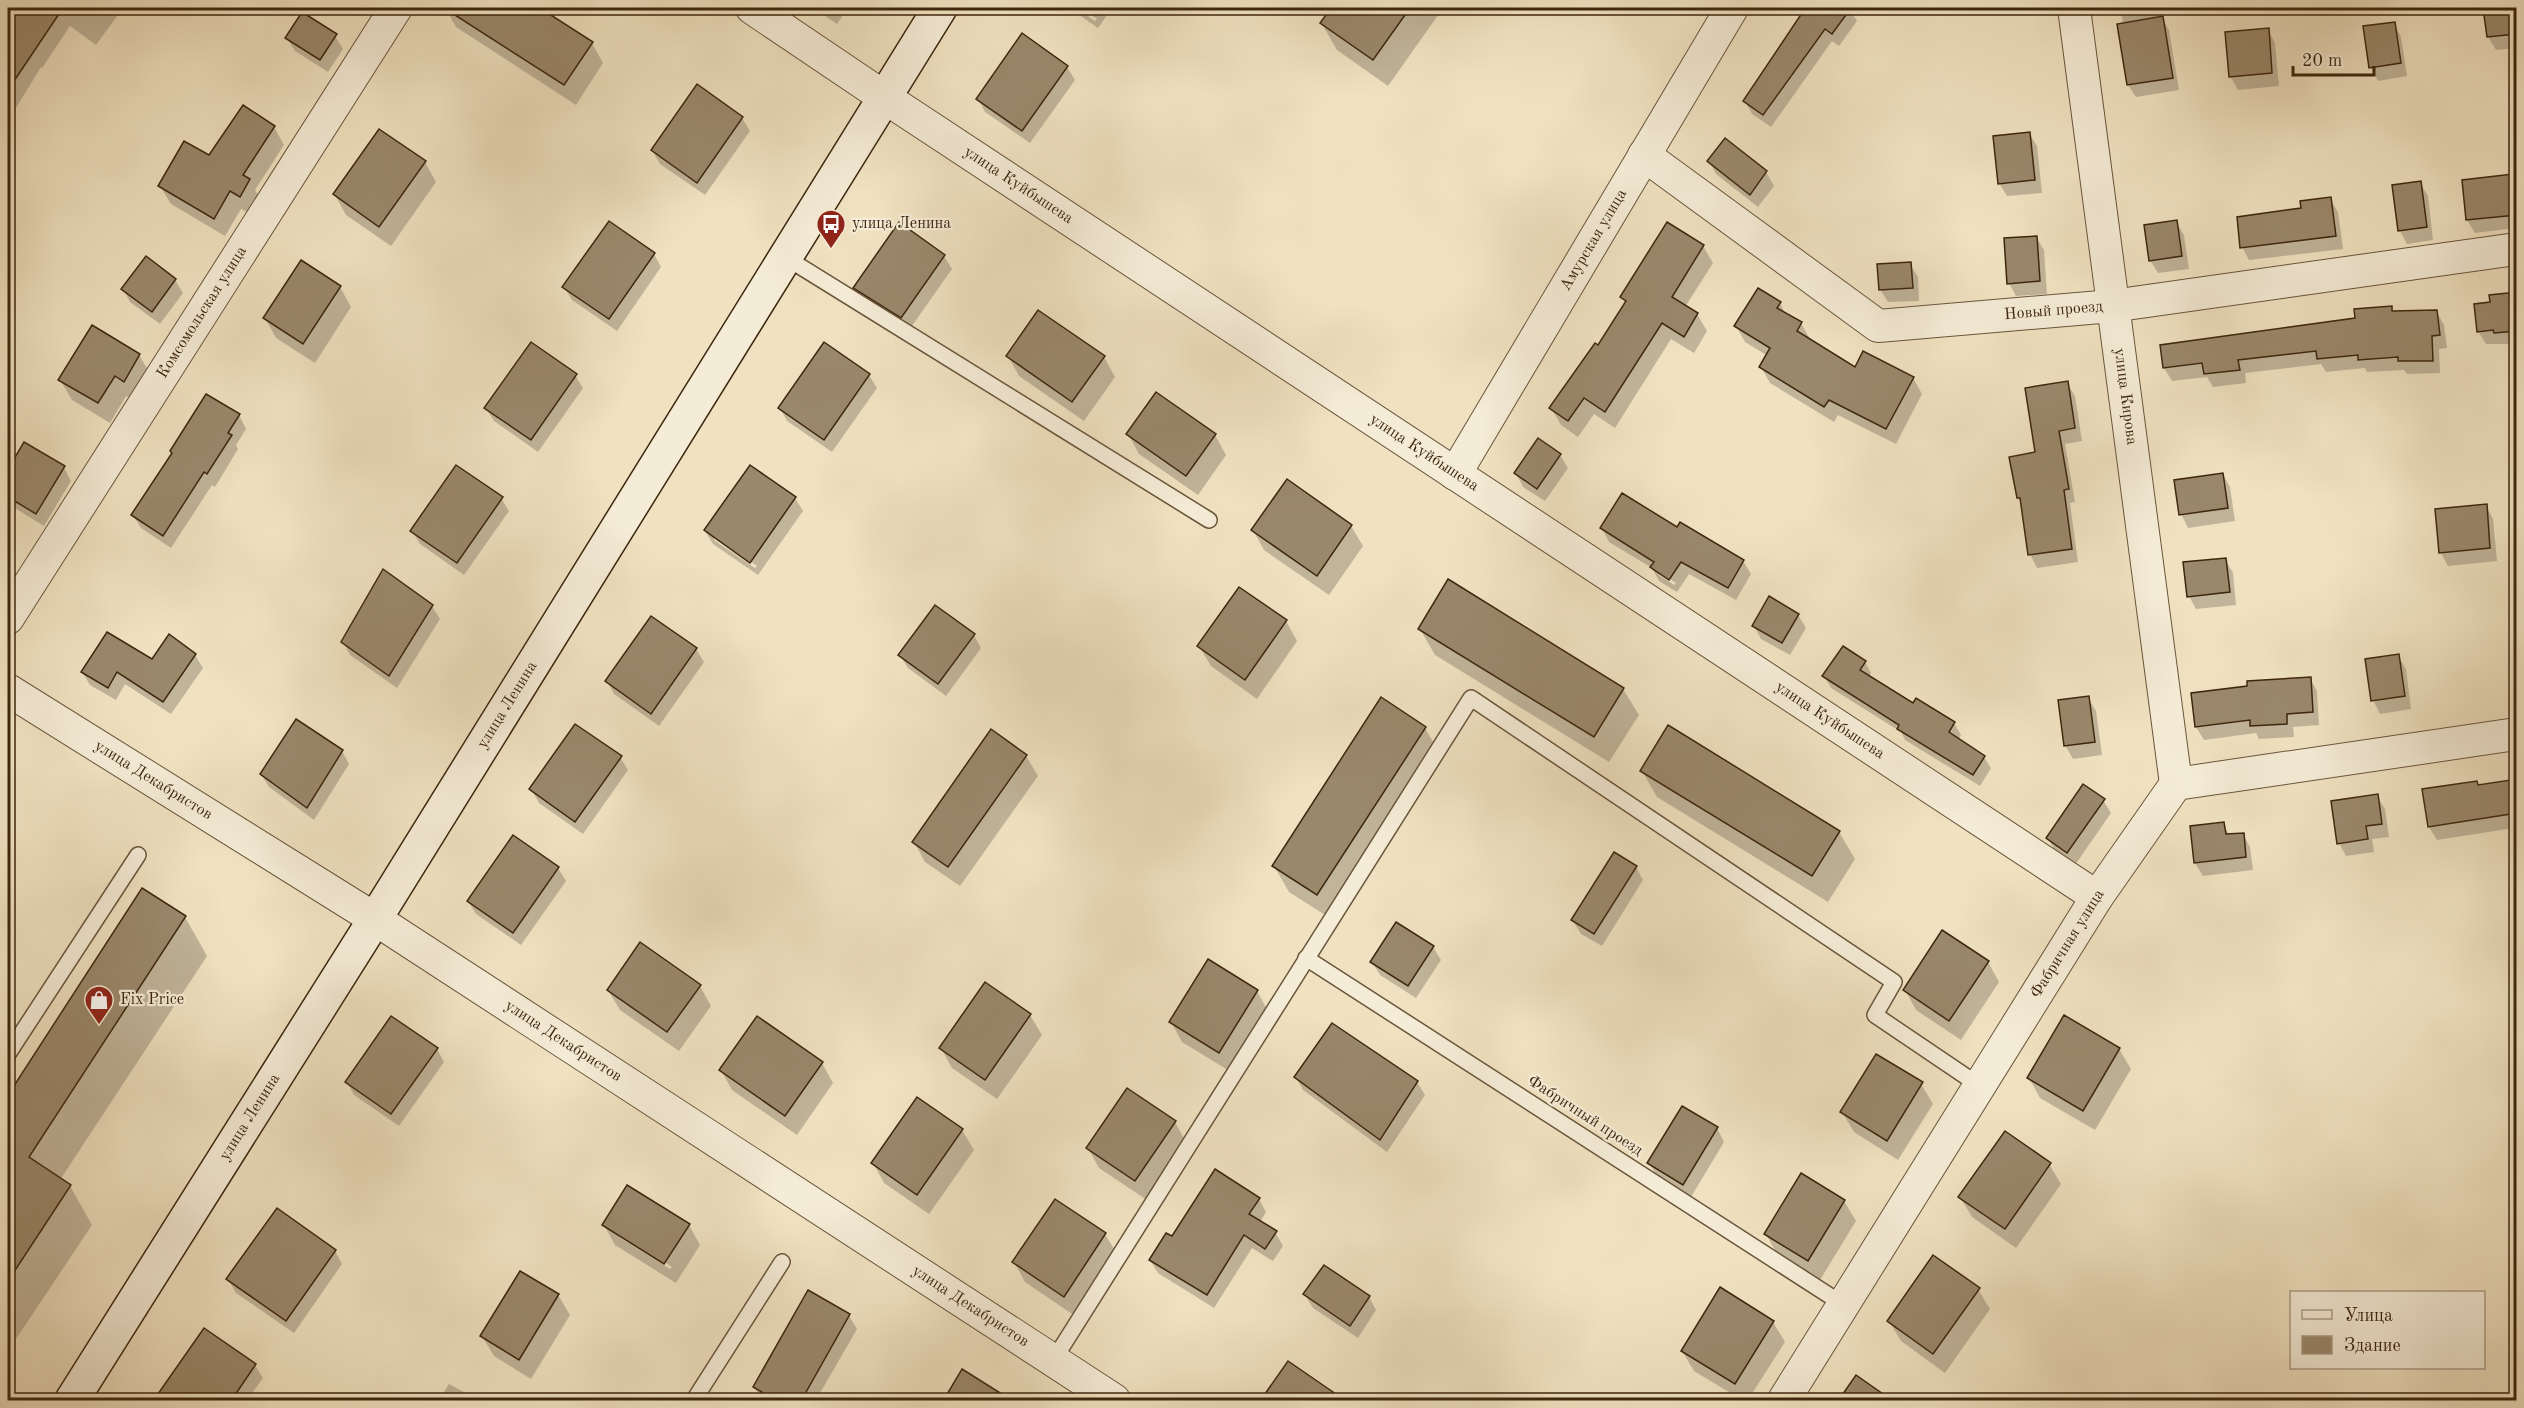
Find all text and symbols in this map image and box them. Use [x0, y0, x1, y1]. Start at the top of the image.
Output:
scale bar [2293, 39, 2374, 77]
text: 20 m [2302, 52, 2342, 70]
street label: улица Куйбышева [961, 144, 1076, 227]
street label: Амурская улица [1558, 187, 1630, 294]
bus stop icon: улица Ленина [815, 208, 847, 250]
place label: улица Ленина [852, 216, 951, 232]
street label: Комсомольская улица [154, 244, 250, 381]
street label: Новый проезд [2003, 299, 2104, 323]
street label: улица Кирова [2111, 347, 2139, 446]
street label: улица Куйбышева [1367, 411, 1481, 495]
street label: улица Ленина [475, 659, 541, 752]
street label: улица Куйбышева [1772, 679, 1887, 762]
street label: улица Декабристов [91, 738, 215, 823]
street label: Фабричная улица [2028, 887, 2108, 1001]
shop icon: Fix Price [83, 984, 115, 1026]
place label: Fix Price [120, 992, 184, 1008]
street label: улица Декабристов [502, 998, 624, 1085]
street label: улица Ленина [217, 1071, 283, 1164]
street label: Фабричный проезд [1525, 1073, 1646, 1159]
street label: улица Декабристов [909, 1263, 1032, 1350]
legend [2290, 1291, 2485, 1369]
text: Улица [2344, 1307, 2393, 1325]
text: Здание [2344, 1337, 2401, 1355]

